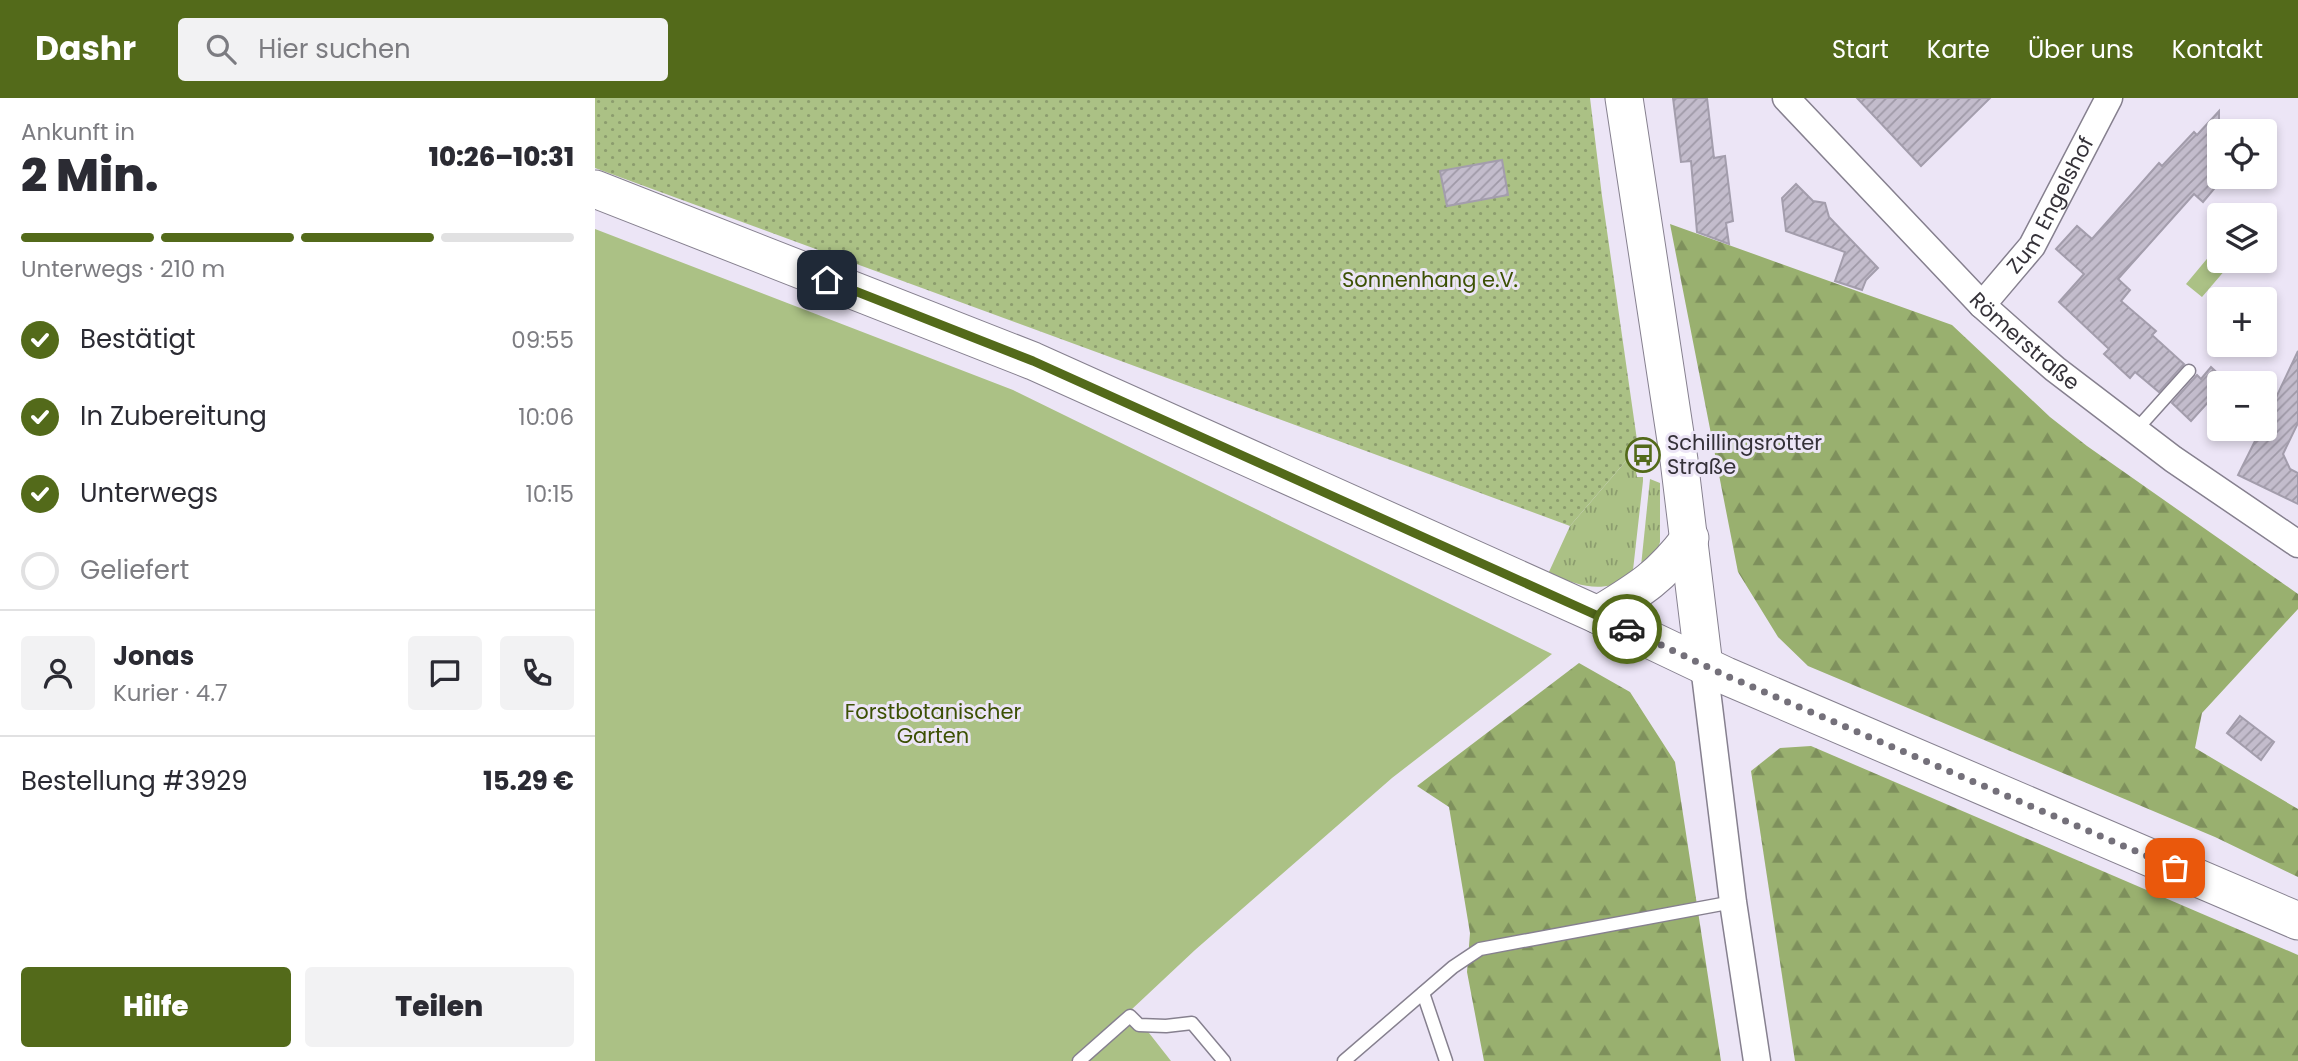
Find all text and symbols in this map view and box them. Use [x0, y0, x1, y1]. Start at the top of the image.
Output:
search box [178, 18, 668, 81]
text: Dashr [35, 25, 136, 72]
icon: search [202, 30, 240, 68]
text: Hier suchen [258, 31, 411, 67]
text: Start [1832, 33, 1889, 66]
text: Karte [1927, 33, 1990, 66]
text: Über uns [2028, 33, 2134, 66]
text: Kontakt [2172, 33, 2263, 66]
text: Ankunft in [21, 116, 135, 148]
map controls [2207, 119, 2277, 441]
button: locate [2207, 119, 2277, 189]
street label: Zum Engelshof [2000, 131, 2100, 280]
text: 10:26–10:31 [429, 139, 574, 175]
text: 2 Min. [21, 143, 159, 207]
button: layers [2207, 203, 2277, 273]
pin [797, 250, 857, 310]
text: Unterwegs · 210 m [21, 253, 225, 285]
icon: home [808, 261, 846, 299]
park label: Sonnenhang e.V. [1342, 265, 1518, 294]
street label: Römerstraße [1963, 286, 2086, 397]
button: + [2207, 287, 2277, 357]
icon: check [21, 321, 59, 359]
text: Bestätigt [80, 321, 196, 357]
text: 09:55 [511, 324, 574, 356]
button: − [2207, 371, 2277, 441]
icon: check [21, 398, 59, 436]
text: In Zubereitung [80, 398, 267, 434]
text: 10:06 [518, 401, 574, 433]
place label: Schillingsrotter Straße [1667, 428, 1822, 481]
bus stop icon: Schillingsrotter Straße [1624, 436, 1662, 474]
icon: check [21, 475, 59, 513]
text: Unterwegs [80, 475, 218, 511]
text: 10:15 [525, 478, 574, 510]
text: Geliefert [80, 552, 189, 588]
courier [1592, 594, 1662, 664]
icon: car [1608, 610, 1646, 648]
button: person [21, 636, 95, 710]
button: chat [408, 636, 482, 710]
button: phone [500, 636, 574, 710]
text: Jonas [113, 638, 194, 674]
text: Kurier · 4.7 [113, 677, 228, 709]
park label: Forstbotanischer Garten [845, 697, 1021, 750]
text: Bestellung #3929 [21, 763, 248, 799]
text: 15.29 € [483, 763, 574, 799]
pin [2145, 838, 2205, 898]
icon: bag [2156, 849, 2194, 887]
button: Hilfe [21, 967, 291, 1047]
button: Teilen [305, 967, 574, 1047]

